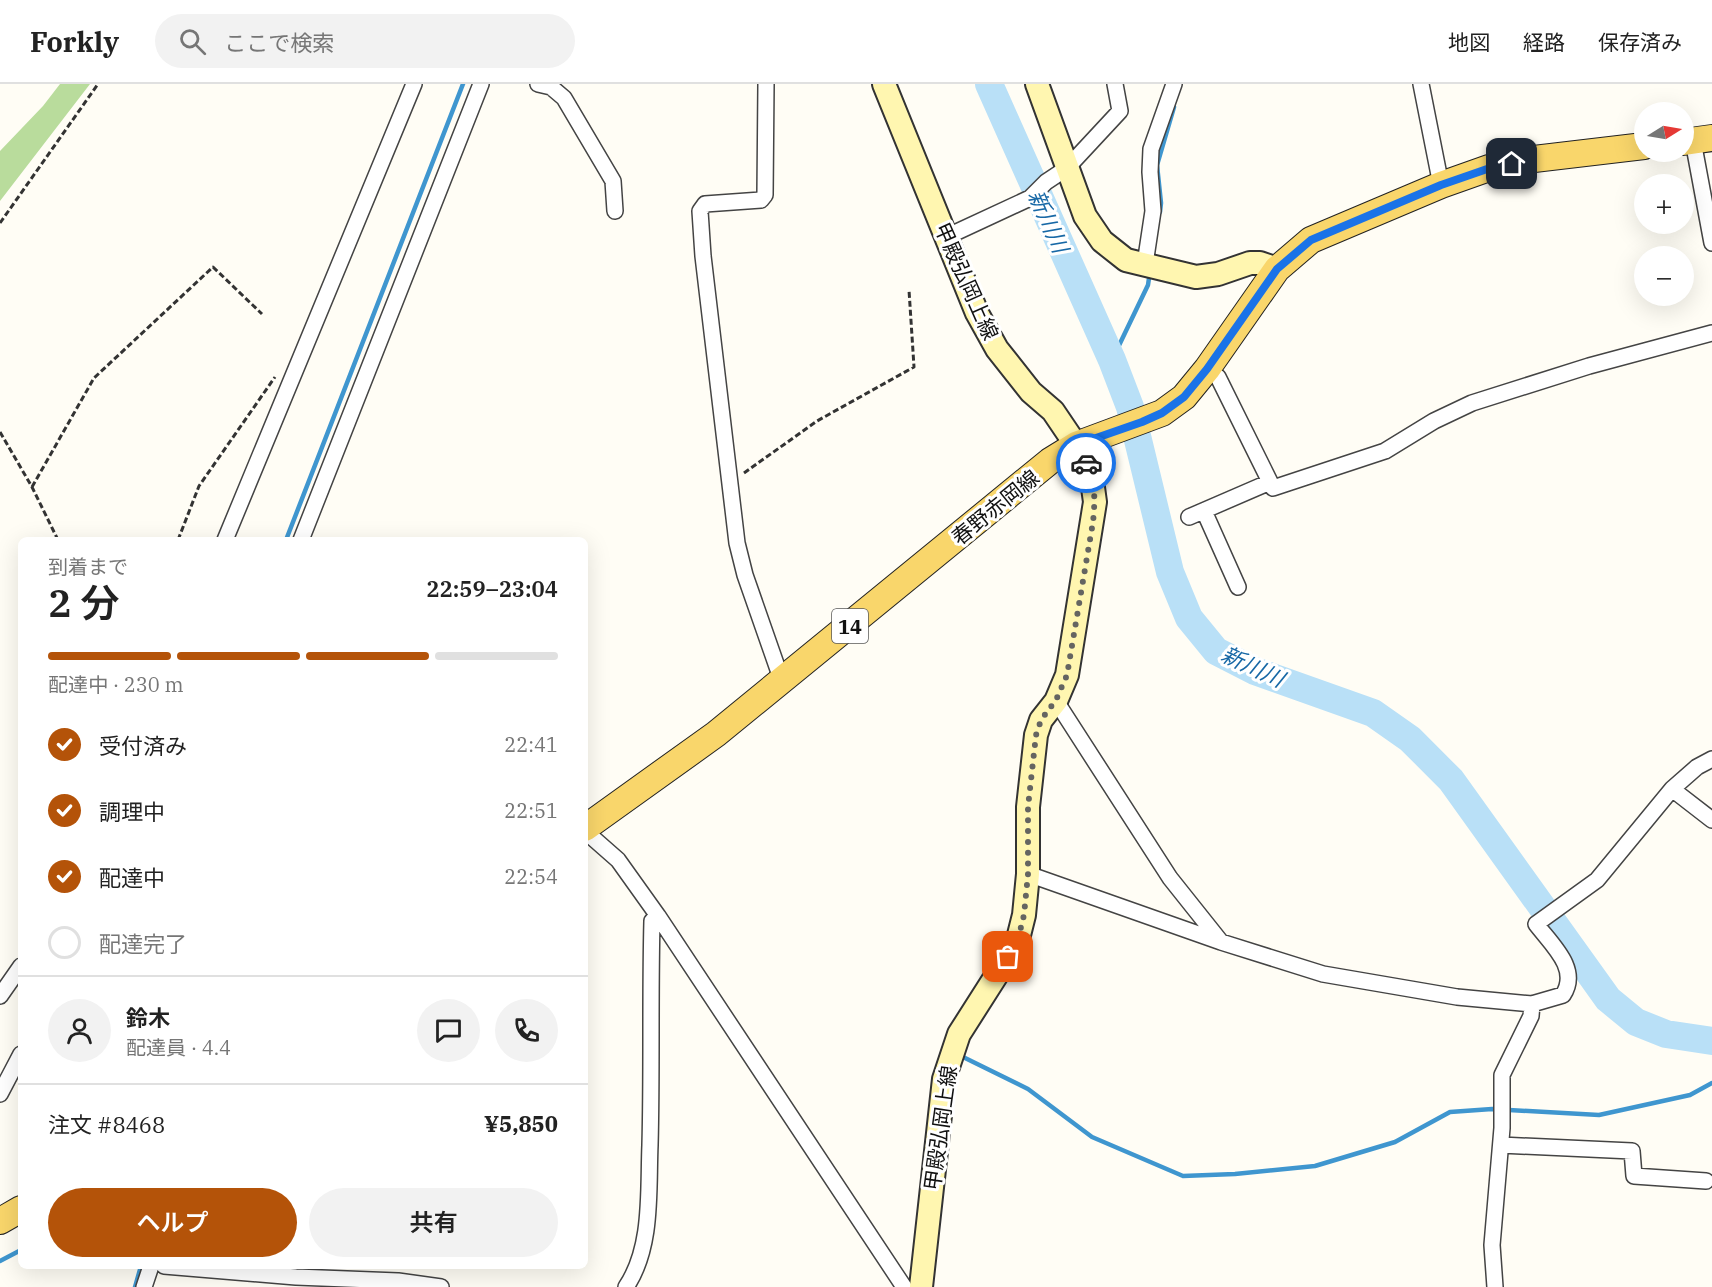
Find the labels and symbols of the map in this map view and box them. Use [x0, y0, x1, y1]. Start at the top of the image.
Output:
north arrow [1634, 102, 1694, 162]
pin [1486, 138, 1537, 189]
water label: 新川川 [1022, 185, 1076, 259]
street label: 甲殿弘岡上線 [929, 218, 1005, 344]
courier [1056, 433, 1116, 493]
street label: 春野赤岡線 [945, 463, 1045, 551]
road number: 14 [832, 609, 868, 643]
water label: 新川川 [1217, 639, 1291, 694]
pin [982, 931, 1033, 982]
street label: 甲殿弘岡上線 [917, 1064, 963, 1192]

